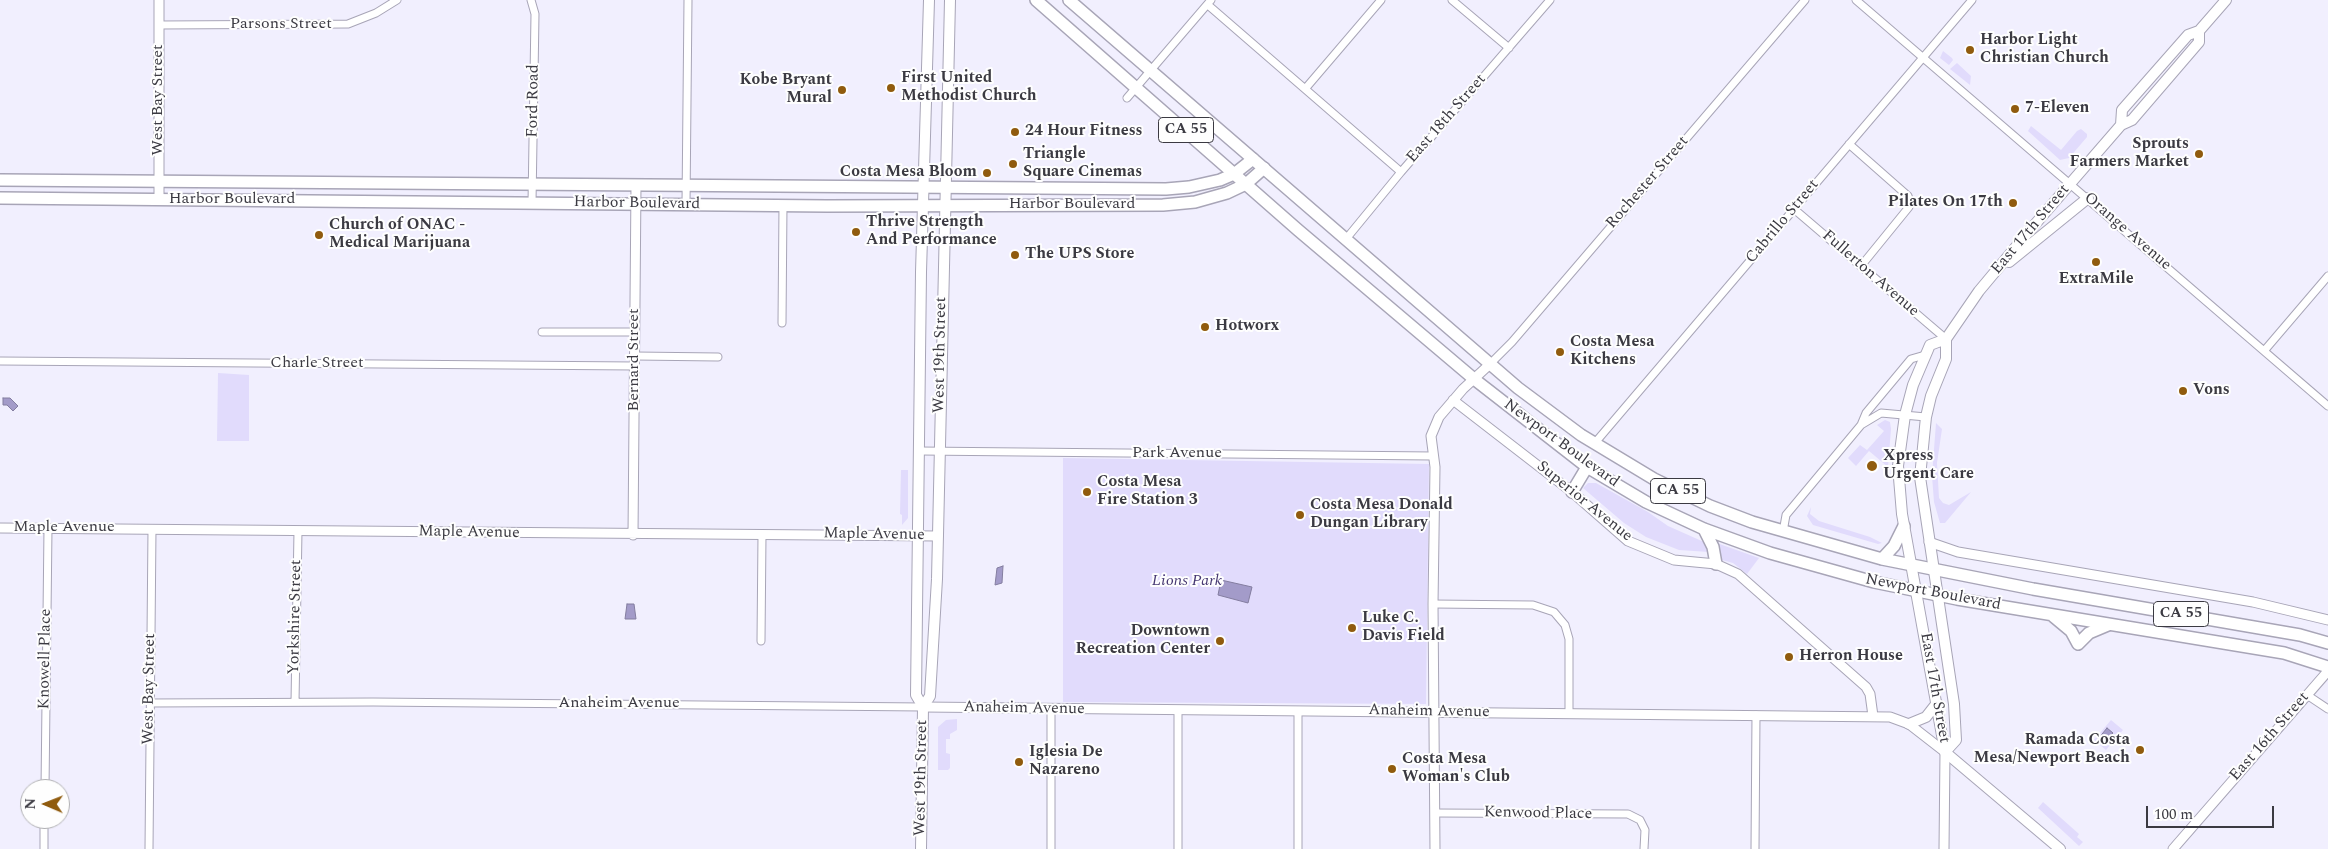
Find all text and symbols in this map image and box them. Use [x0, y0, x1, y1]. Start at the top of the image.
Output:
street label: Parsons Street [230, 15, 332, 35]
place label: Harbor Light Christian Church [1980, 31, 2109, 69]
street label: West Bay Street [149, 44, 169, 156]
marker: Harbor Light Christian Church [1964, 44, 1976, 56]
street label: Ford Road [524, 64, 544, 138]
place label: First United Methodist Church [901, 69, 1037, 107]
place label: Kobe Bryant Mural [740, 71, 832, 109]
street label: East 18th Street [1403, 71, 1491, 167]
marker: First United Methodist Church [885, 82, 897, 94]
marker: Kobe Bryant Mural [836, 84, 848, 96]
place label: 7-Eleven [2025, 99, 2089, 119]
marker: 7-Eleven [2009, 103, 2021, 115]
road number: CA 55 [1158, 118, 1214, 142]
place label: 24 Hour Fitness [1025, 122, 1143, 142]
marker: 24 Hour Fitness [1009, 126, 1021, 138]
street label: Rochester Street [1603, 133, 1693, 233]
place label: Sprouts Farmers Market [2070, 135, 2189, 173]
place label: Triangle Square Cinemas [1023, 145, 1142, 183]
marker: Sprouts Farmers Market [2193, 148, 2205, 160]
marker: Triangle Square Cinemas [1007, 158, 1019, 170]
place label: Costa Mesa Bloom [840, 163, 977, 183]
marker: Costa Mesa Bloom [981, 167, 993, 179]
street label: Cabrillo Street [1742, 176, 1824, 268]
street label: East 17th Street [1988, 181, 2074, 279]
street label: Orange Avenue [2079, 189, 2175, 275]
street label: Harbor Boulevard [169, 190, 295, 210]
street label: Harbor Boulevard [573, 193, 701, 215]
place label: Pilates On 17th [1888, 193, 2003, 213]
street label: Harbor Boulevard [1009, 195, 1135, 215]
marker: Pilates On 17th [2007, 197, 2019, 209]
place label: Thrive Strength And Performance [866, 213, 997, 251]
place label: Church of ONAC - Medical Marijuana [329, 216, 470, 254]
marker: Thrive Strength And Performance [850, 226, 862, 238]
street label: Fullerton Avenue [1817, 227, 1923, 321]
marker: Church of ONAC - Medical Marijuana [313, 229, 325, 241]
place label: The UPS Store [1025, 245, 1134, 265]
marker: The UPS Store [1009, 249, 1021, 261]
marker: ExtraMile [2090, 256, 2102, 268]
place label: ExtraMile [2058, 270, 2134, 290]
street label: West 19th Street [930, 297, 952, 413]
street label: Bernard Street [625, 308, 645, 412]
place label: Hotworx [1215, 317, 1279, 337]
marker: Hotworx [1199, 321, 1211, 333]
place label: Costa Mesa Kitchens [1570, 333, 1655, 371]
marker: Costa Mesa Kitchens [1554, 346, 1566, 358]
street label: Charle Street [270, 354, 364, 374]
place label: Vons [2193, 381, 2230, 401]
marker: Vons [2177, 385, 2189, 397]
street label: Newport Boulevard [1500, 396, 1622, 492]
street label: Park Avenue [1132, 444, 1222, 464]
place label: Xpress Urgent Care [1883, 447, 1974, 485]
street label: Superior Avenue [1532, 458, 1636, 546]
marker: Xpress Urgent Care [1865, 459, 1879, 473]
place label: Costa Mesa Fire Station 3 [1097, 473, 1198, 511]
road number: CA 55 [1650, 478, 1706, 504]
marker: Costa Mesa Fire Station 3 [1081, 486, 1093, 498]
place label: Costa Mesa Donald Dungan Library [1310, 496, 1453, 534]
marker: Costa Mesa Donald Dungan Library [1294, 509, 1306, 521]
street label: Maple Avenue [13, 518, 115, 538]
street label: Maple Avenue [418, 523, 520, 543]
street label: Maple Avenue [823, 525, 925, 545]
street label: Yorkshire Street [285, 559, 307, 675]
street label: Newport Boulevard [1863, 570, 2003, 616]
park label: Lions Park [1152, 572, 1222, 592]
road number: CA 55 [2154, 602, 2208, 626]
street label: Knowell Place [36, 608, 56, 710]
place label: Luke C. Davis Field [1362, 609, 1445, 647]
place label: Downtown Recreation Center [1075, 622, 1210, 660]
marker: Luke C. Davis Field [1346, 622, 1358, 634]
street label: East 17th Street [1915, 631, 1953, 745]
street label: West Bay Street [139, 633, 161, 745]
marker: Downtown Recreation Center [1214, 635, 1226, 647]
place label: Herron House [1799, 647, 1903, 667]
marker: Herron House [1783, 651, 1795, 663]
street label: East 16th Street [2226, 689, 2314, 785]
street label: Anaheim Avenue [558, 694, 680, 714]
street label: Anaheim Avenue [963, 698, 1085, 720]
street label: Anaheim Avenue [1368, 701, 1490, 723]
street label: West 19th Street [911, 720, 933, 836]
place label: Ramada Costa Mesa/Newport Beach [1974, 731, 2130, 769]
place label: Iglesia De Nazareno [1029, 743, 1103, 781]
marker: Ramada Costa Mesa/Newport Beach [2134, 744, 2146, 756]
place label: Costa Mesa Woman's Club [1402, 750, 1510, 788]
marker: Iglesia De Nazareno [1013, 756, 1025, 768]
marker: Costa Mesa Woman's Club [1386, 763, 1398, 775]
north arrow [20, 779, 70, 829]
scale bar [2148, 796, 2276, 828]
text: N [20, 798, 41, 810]
street label: Kenwood Place [1484, 803, 1592, 825]
text: 100 m [2154, 803, 2193, 826]

